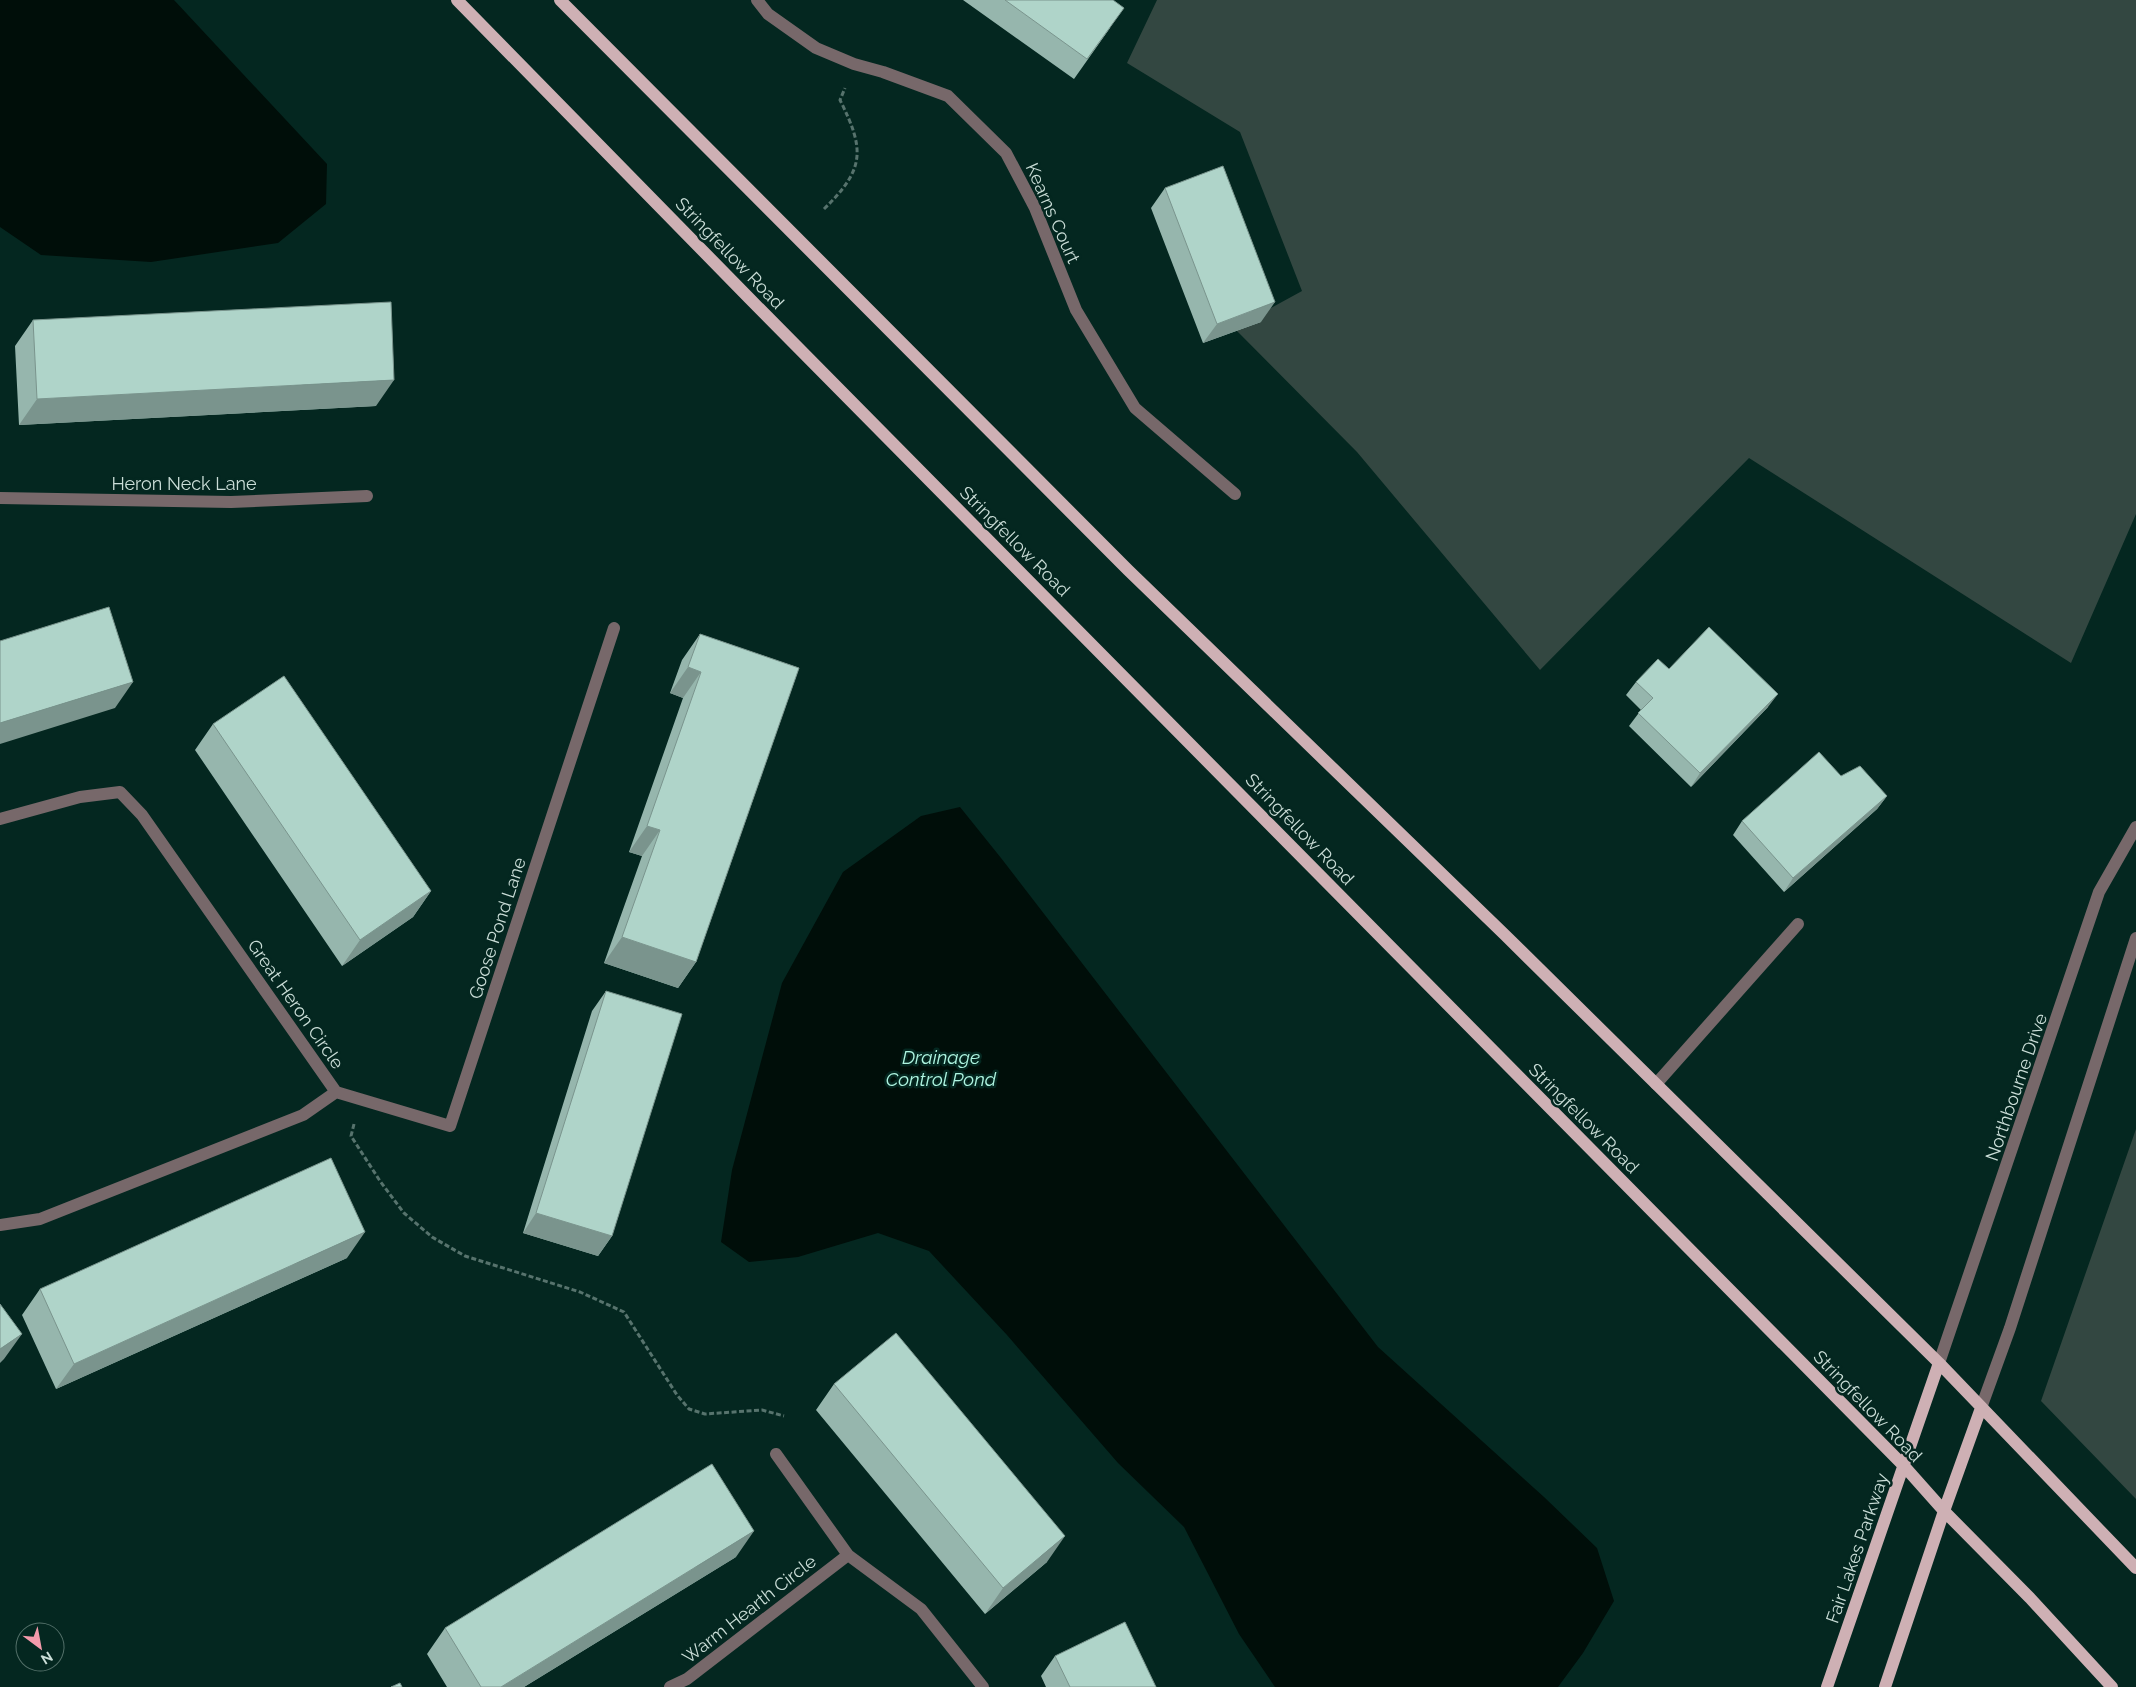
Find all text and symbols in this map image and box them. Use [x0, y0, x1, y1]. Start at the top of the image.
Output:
street label: Kearns Court [1022, 160, 1084, 266]
street label: Stringfellow Road [671, 193, 789, 313]
street label: Heron Neck Lane [111, 473, 257, 494]
street label: Stringfellow Road [956, 482, 1074, 600]
street label: Stringfellow Road [1241, 769, 1359, 889]
street label: Goose Pond Lane [464, 854, 530, 1001]
street label: Great Heron Circle [244, 935, 349, 1073]
street label: Northbourne Drive [1981, 1010, 2051, 1164]
water label: Drainage Control Pond [886, 1046, 997, 1090]
street label: Stringfellow Road [1525, 1059, 1643, 1177]
street label: Stringfellow Road [1809, 1346, 1927, 1466]
street label: Fair Lakes Parkway [1821, 1470, 1893, 1626]
street label: Warm Hearth Circle [678, 1550, 820, 1668]
north arrow [15, 1622, 65, 1672]
text: N [38, 1648, 56, 1668]

